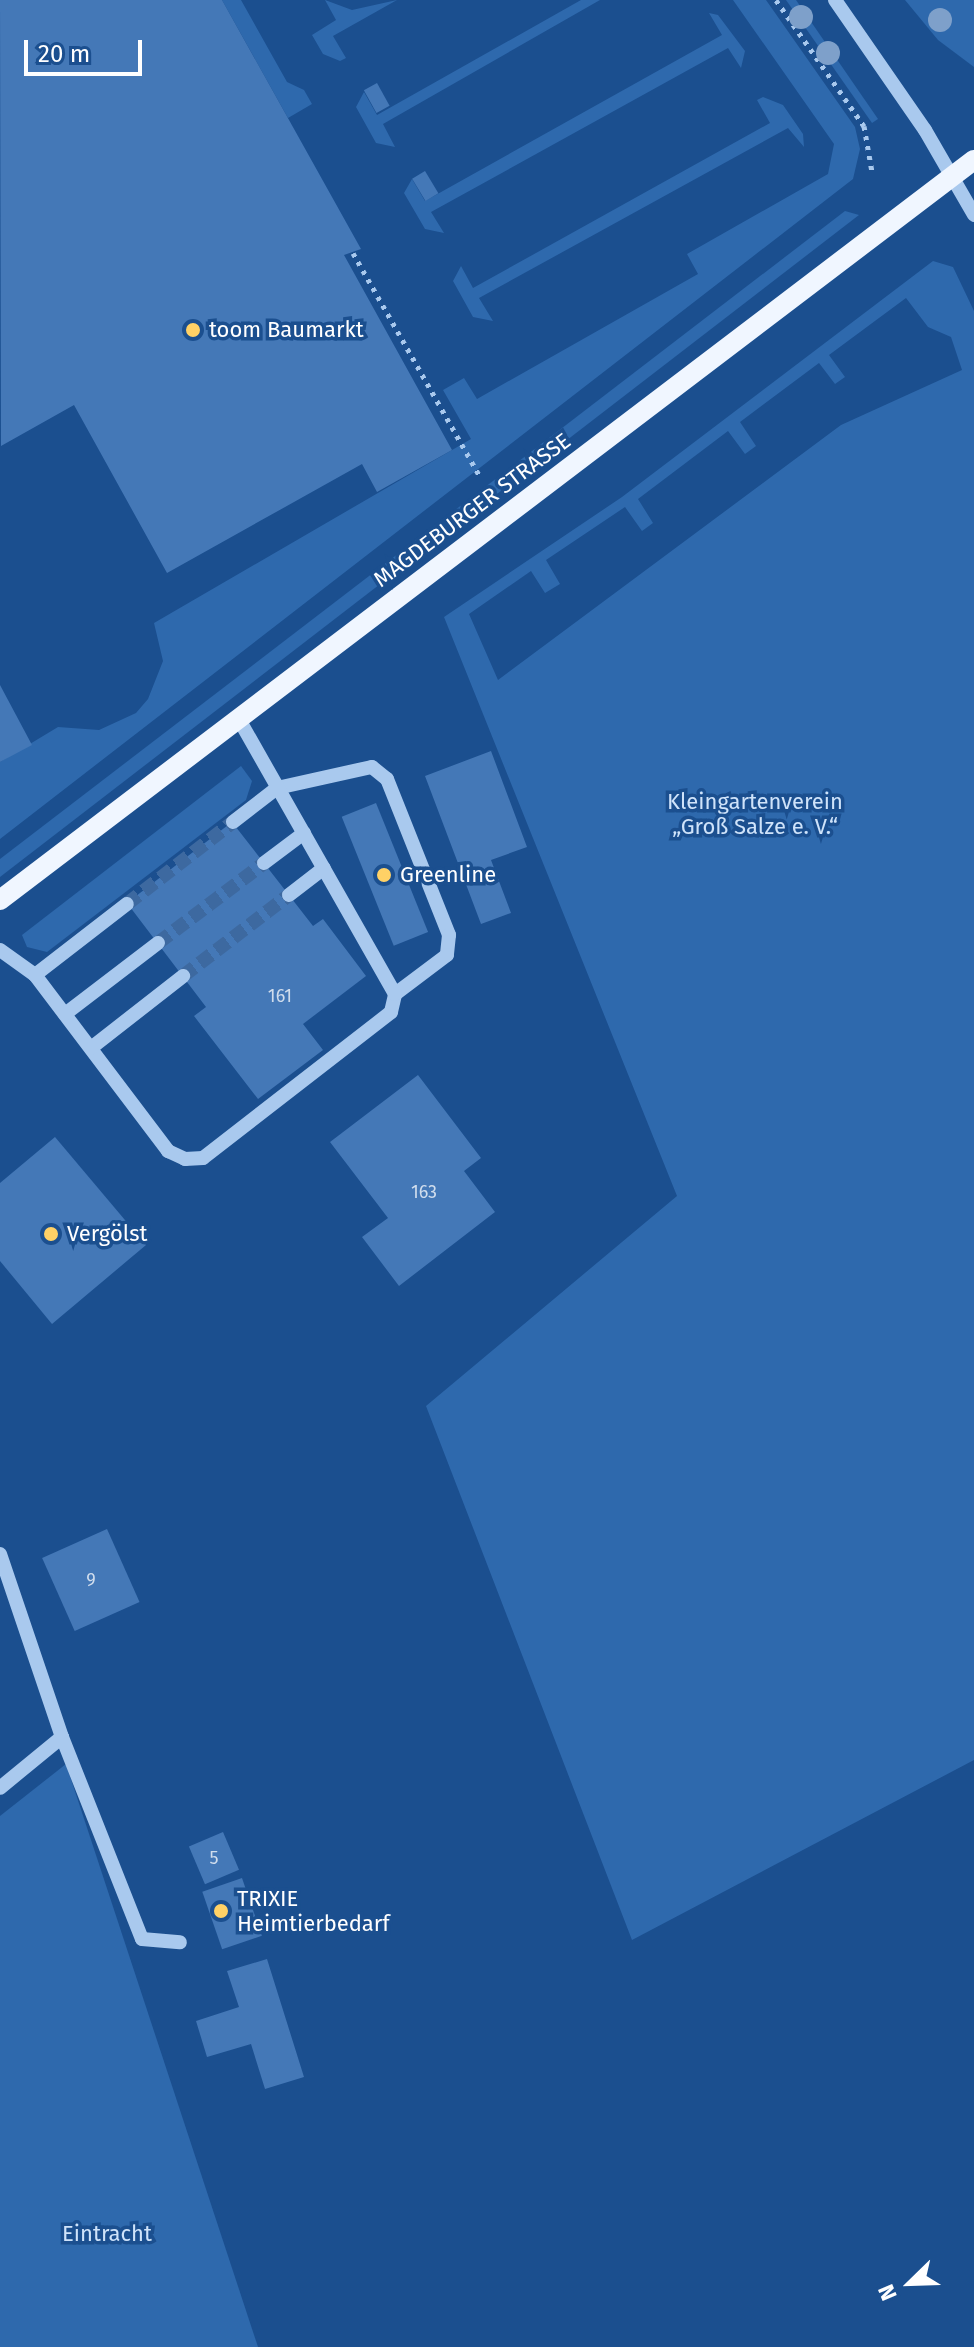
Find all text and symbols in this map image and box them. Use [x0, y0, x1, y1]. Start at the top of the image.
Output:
scale bar [28, 24, 146, 74]
text: 20 m [38, 40, 90, 68]
place label: toom Baumarkt [209, 317, 364, 343]
marker: toom Baumarkt [184, 321, 202, 339]
street label: MAGDEBURGER STRASSE [368, 427, 576, 593]
park label: Kleingartenverein „Groß Salze e. V.“ [667, 788, 843, 840]
place label: Greenline [400, 862, 496, 888]
marker: Greenline [375, 866, 393, 884]
house number: 161 [268, 985, 292, 1007]
house number: 163 [411, 1181, 437, 1203]
place label: Vergölst [67, 1221, 147, 1247]
marker: Vergölst [42, 1225, 60, 1243]
house number: 9 [86, 1569, 96, 1591]
house number: 5 [209, 1847, 219, 1869]
place label: TRIXIE Heimtierbedarf [237, 1885, 390, 1936]
marker: TRIXIE Heimtierbedarf [212, 1902, 230, 1920]
park label: Eintracht [62, 2221, 152, 2247]
north arrow [870, 2243, 950, 2323]
text: N [872, 2281, 903, 2305]

